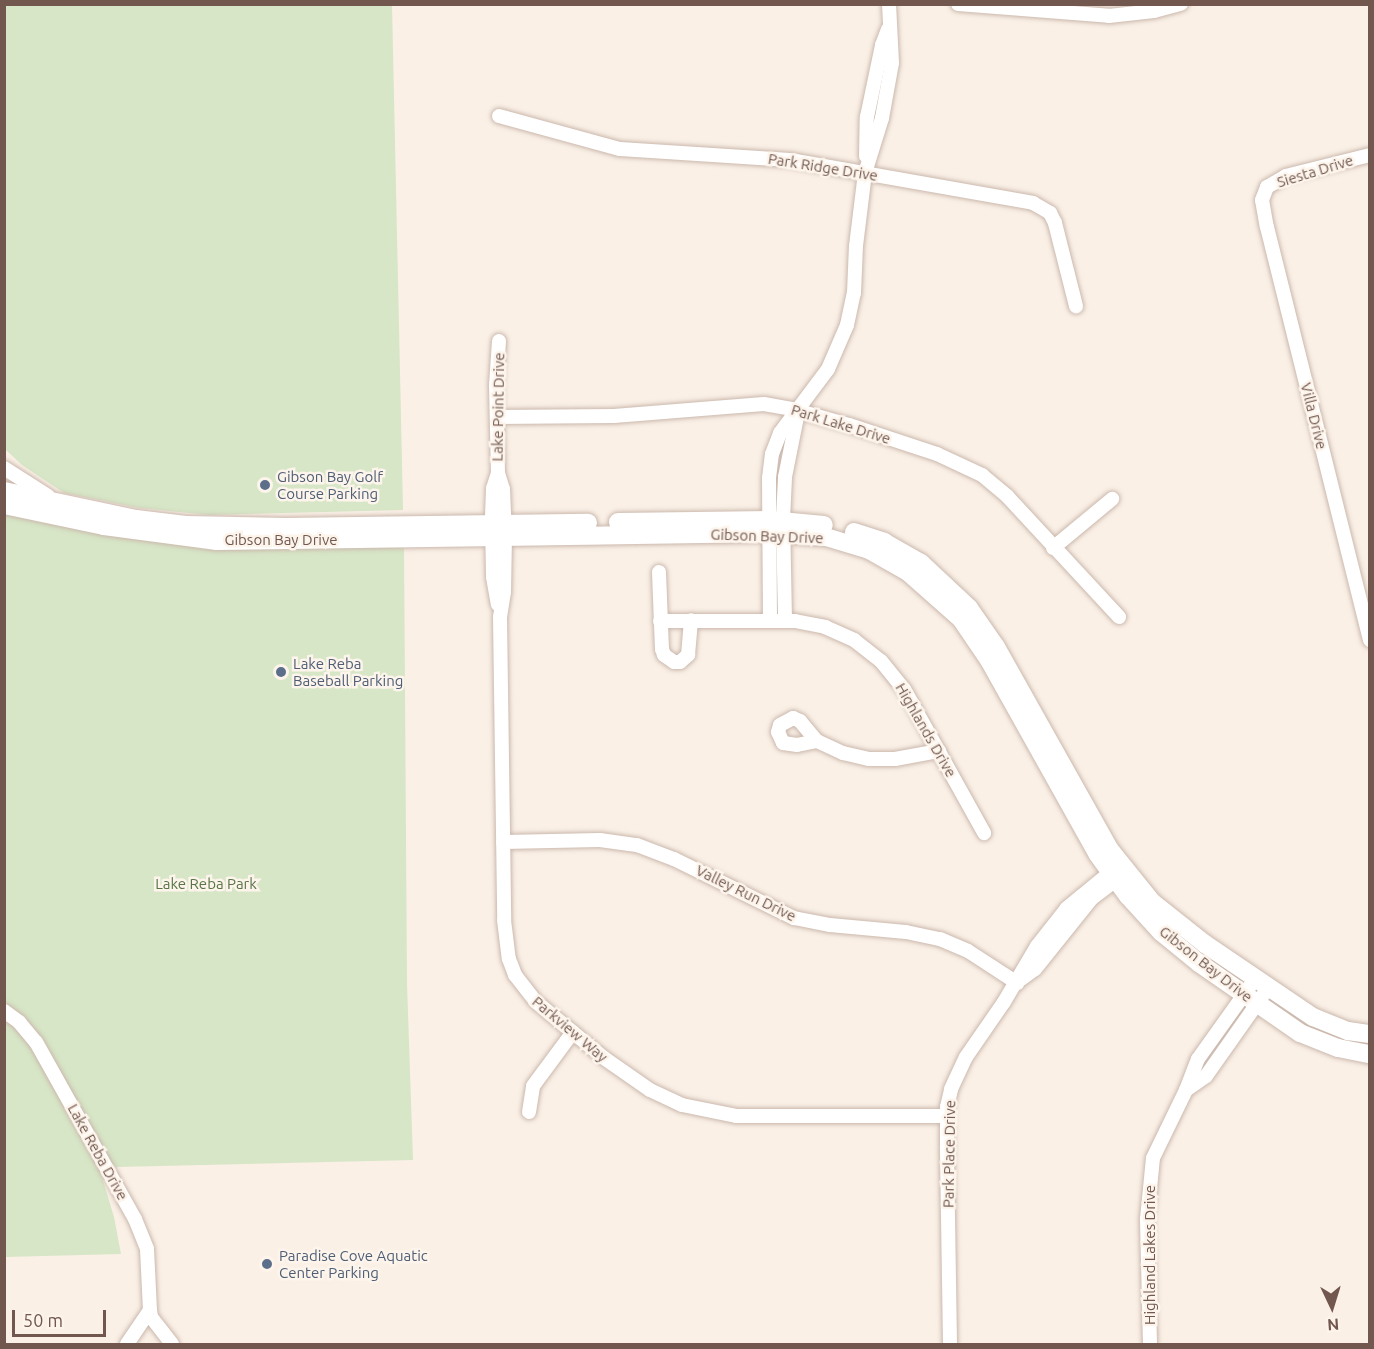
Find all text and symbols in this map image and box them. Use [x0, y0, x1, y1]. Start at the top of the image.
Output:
street label: Park Ridge Drive [767, 149, 879, 185]
street label: Siesta Drive [1275, 151, 1355, 191]
street label: Lake Point Drive [488, 352, 508, 462]
street label: Villa Drive [1297, 381, 1331, 451]
street label: Park Lake Drive [789, 400, 893, 448]
place label: Gibson Bay Golf Course Parking [277, 467, 383, 502]
marker: Gibson Bay Golf Course Parking [258, 478, 272, 492]
street label: Gibson Bay Drive [710, 525, 824, 547]
street label: Gibson Bay Drive [225, 531, 337, 549]
place label: Lake Reba Baseball Parking [293, 654, 403, 689]
marker: Lake Reba Baseball Parking [274, 665, 288, 679]
street label: Highlands Drive [892, 680, 960, 780]
street label: Valley Run Drive [693, 861, 799, 925]
park label: Lake Reba Park [155, 875, 257, 893]
street label: Gibson Bay Drive [1156, 922, 1256, 1006]
street label: Parkview Way [529, 992, 611, 1066]
street label: Park Place Drive [939, 1100, 959, 1208]
street label: Lake Reba Drive [64, 1101, 132, 1203]
street label: Highland Lakes Drive [1141, 1185, 1159, 1325]
place label: Paradise Cove Aquatic Center Parking [279, 1246, 428, 1281]
marker: Paradise Cove Aquatic Center Parking [260, 1257, 274, 1271]
north arrow [1302, 1277, 1362, 1337]
scale bar [15, 1298, 110, 1336]
text: 50 m [23, 1310, 63, 1330]
text: N [1327, 1316, 1340, 1334]

